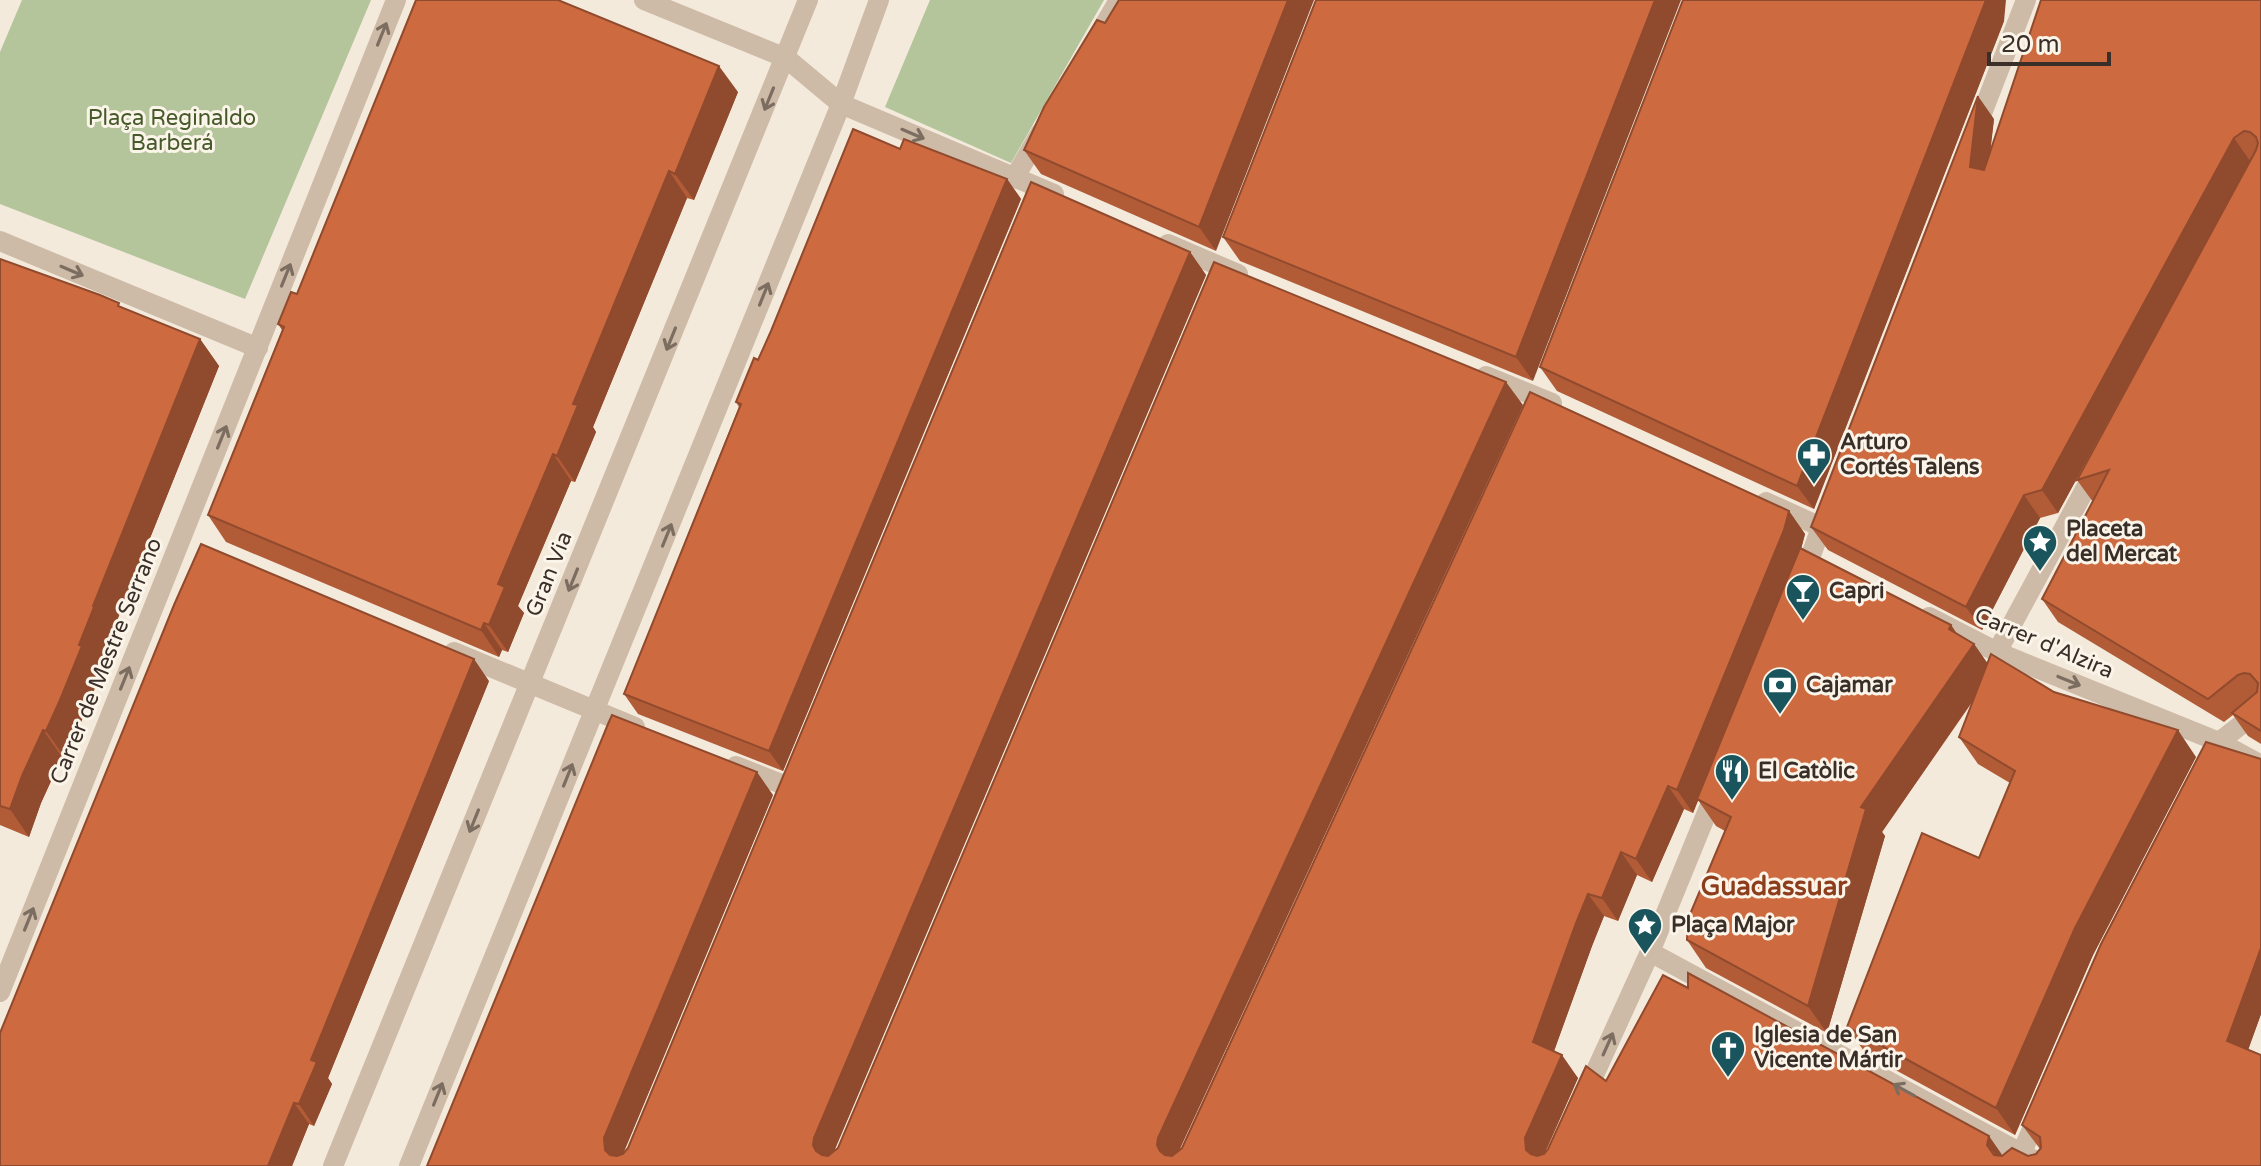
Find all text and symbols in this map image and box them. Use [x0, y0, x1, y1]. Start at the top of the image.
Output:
scale bar [1989, 16, 2109, 66]
one-way arrow [376, 22, 391, 47]
text: 20 m [2001, 30, 2059, 59]
one-way arrow [761, 86, 776, 110]
park label: Plaça Reginaldo Barberá [88, 105, 256, 156]
one-way arrow [900, 128, 925, 143]
one-way arrow [280, 263, 295, 288]
one-way arrow [59, 264, 84, 279]
one-way arrow [758, 282, 772, 307]
one-way arrow [663, 326, 677, 351]
one-way arrow [216, 425, 230, 450]
place label: Arturo Cortés Talens [1840, 429, 1980, 480]
pharmacy icon: Arturo Cortés Talens [1795, 436, 1833, 486]
place label: Placeta del Mercat [2066, 516, 2178, 567]
one-way arrow [661, 523, 675, 548]
place icon: Placeta del Mercat [2021, 523, 2059, 573]
street label: Gran Via [520, 528, 578, 620]
street label: Carrer de Mestre Serrano [45, 534, 167, 788]
one-way arrow [564, 567, 579, 592]
bar icon: Capri [1784, 572, 1822, 622]
place label: Capri [1829, 578, 1884, 604]
street label: Carrer d'Alzira [1971, 602, 2117, 684]
one-way arrow [119, 666, 133, 691]
bank icon: Cajamar [1761, 666, 1799, 716]
place label: Cajamar [1806, 672, 1893, 698]
one-way arrow [2056, 675, 2081, 689]
restaurant icon: El Catòlic [1713, 752, 1751, 802]
place label: El Catòlic [1758, 758, 1855, 784]
one-way arrow [562, 763, 577, 788]
one-way arrow [466, 808, 480, 832]
district label: Guadassuar [1701, 871, 1848, 902]
place icon: Plaça Major [1626, 906, 1664, 956]
one-way arrow [23, 907, 37, 932]
place label: Plaça Major [1671, 912, 1795, 938]
place label: Iglesia de San Vicente Mártir [1754, 1022, 1903, 1073]
church icon: Iglesia de San Vicente Mártir [1709, 1029, 1747, 1079]
one-way arrow [1601, 1032, 1616, 1056]
one-way arrow [432, 1082, 447, 1107]
one-way arrow [1892, 1082, 1916, 1097]

